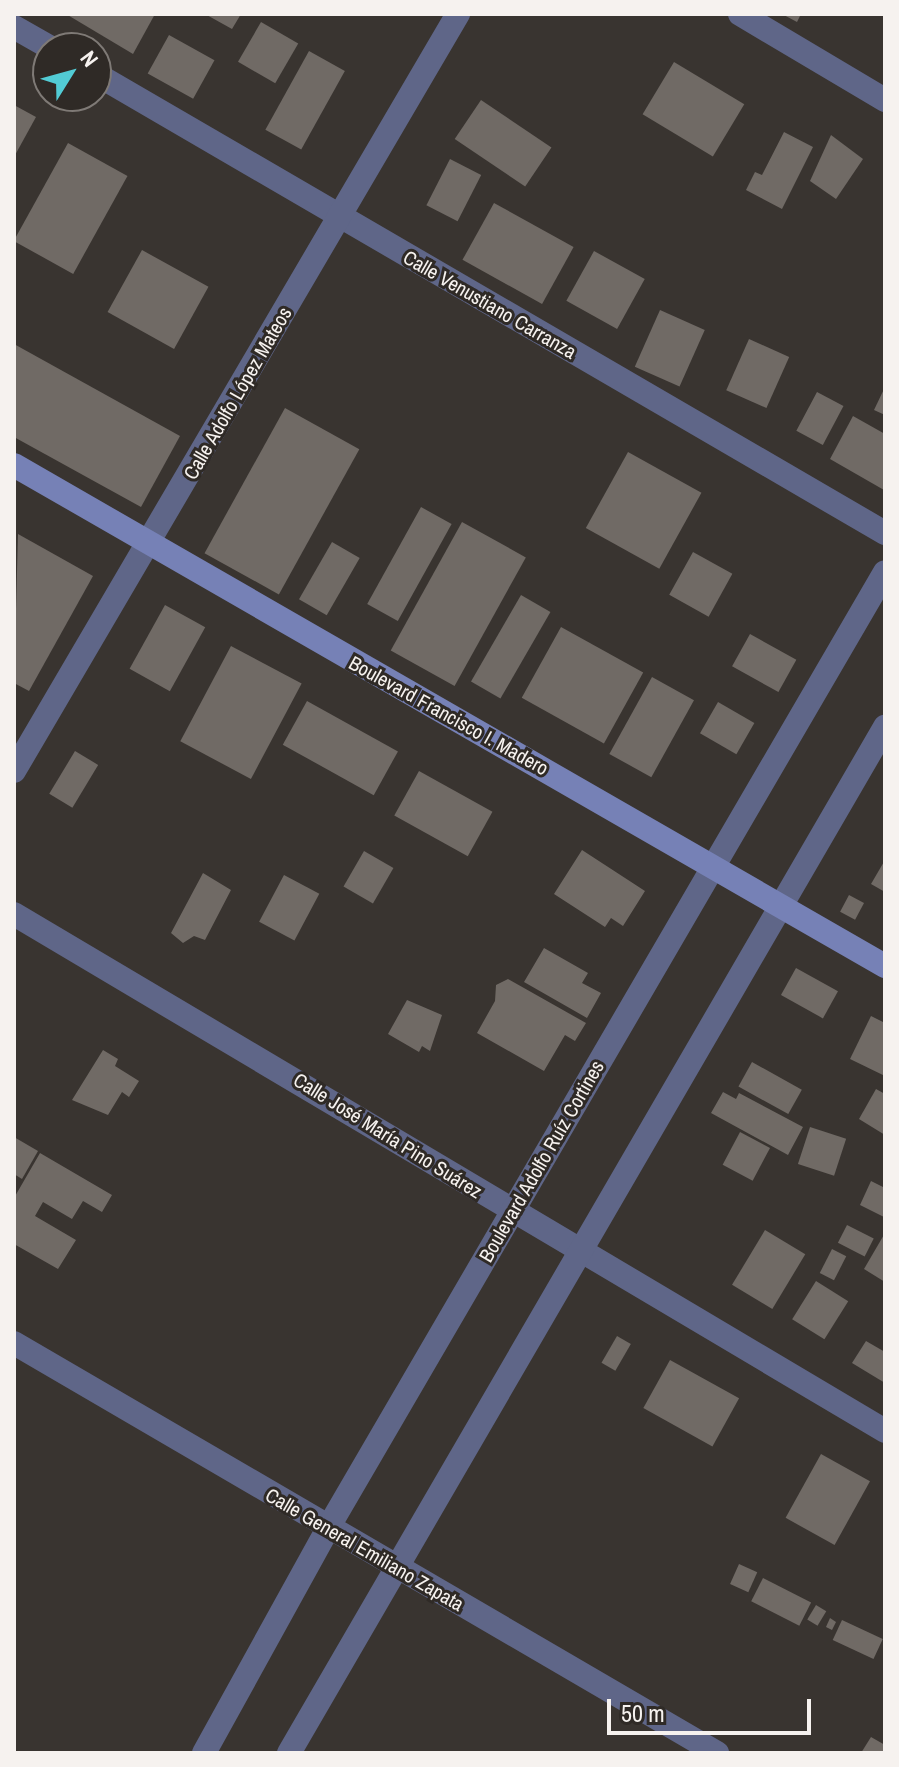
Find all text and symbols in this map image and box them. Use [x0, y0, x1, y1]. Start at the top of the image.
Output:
north arrow [32, 32, 112, 112]
text: N [74, 45, 105, 73]
street label: Calle Venustiano Carranza [399, 245, 581, 363]
street label: Calle Adolfo López Mateos [178, 302, 296, 484]
street label: Boulevard Francisco I. Madero [345, 650, 553, 780]
street label: Boulevard Adolfo Ruíz Cortines [473, 1056, 609, 1266]
street label: Calle José María Pino Suárez [289, 1067, 487, 1203]
street label: Calle General Emiliano Zapata [262, 1482, 468, 1616]
scale bar [611, 1683, 815, 1733]
text: 50 m [621, 1697, 665, 1729]

